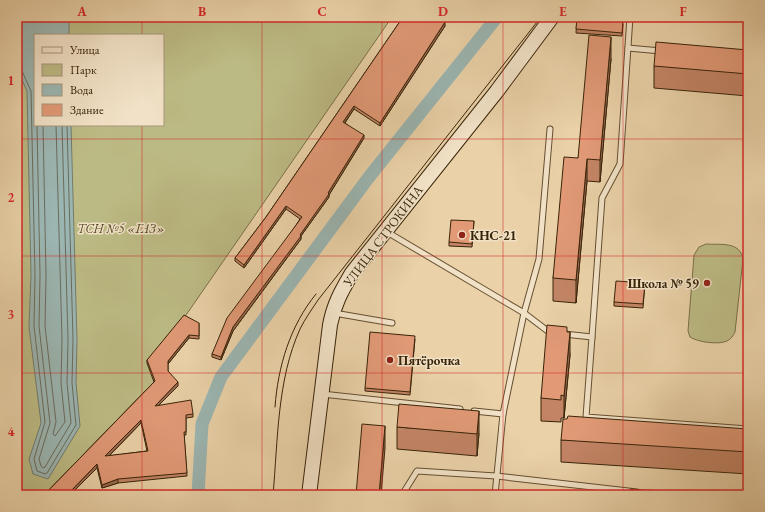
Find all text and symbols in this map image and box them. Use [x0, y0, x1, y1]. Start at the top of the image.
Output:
text: A [76, 3, 87, 20]
text: B [198, 3, 206, 20]
text: C [317, 3, 327, 20]
text: D [438, 3, 448, 20]
text: E [559, 3, 567, 20]
text: F [679, 3, 687, 20]
legend [34, 34, 164, 126]
text: Улица [69, 42, 100, 58]
text: Парк [70, 62, 97, 78]
text: 1 [8, 72, 15, 89]
text: Вода [70, 82, 93, 98]
text: Здание [70, 102, 104, 118]
street label: УЛИЦА СТРОКИНА [339, 181, 427, 291]
text: 2 [8, 189, 15, 206]
park label: ТСН №5 «ГАЗ» [77, 220, 165, 237]
place label: КНС-21 [470, 227, 517, 244]
marker: КНС-21 [457, 230, 467, 240]
place label: Школа № 59 [628, 275, 699, 292]
marker: Школа № 59 [702, 278, 712, 288]
text: 3 [8, 306, 15, 323]
place label: Пятёрочка [398, 352, 461, 369]
marker: Пятёрочка [385, 355, 395, 365]
text: 4 [8, 423, 15, 440]

